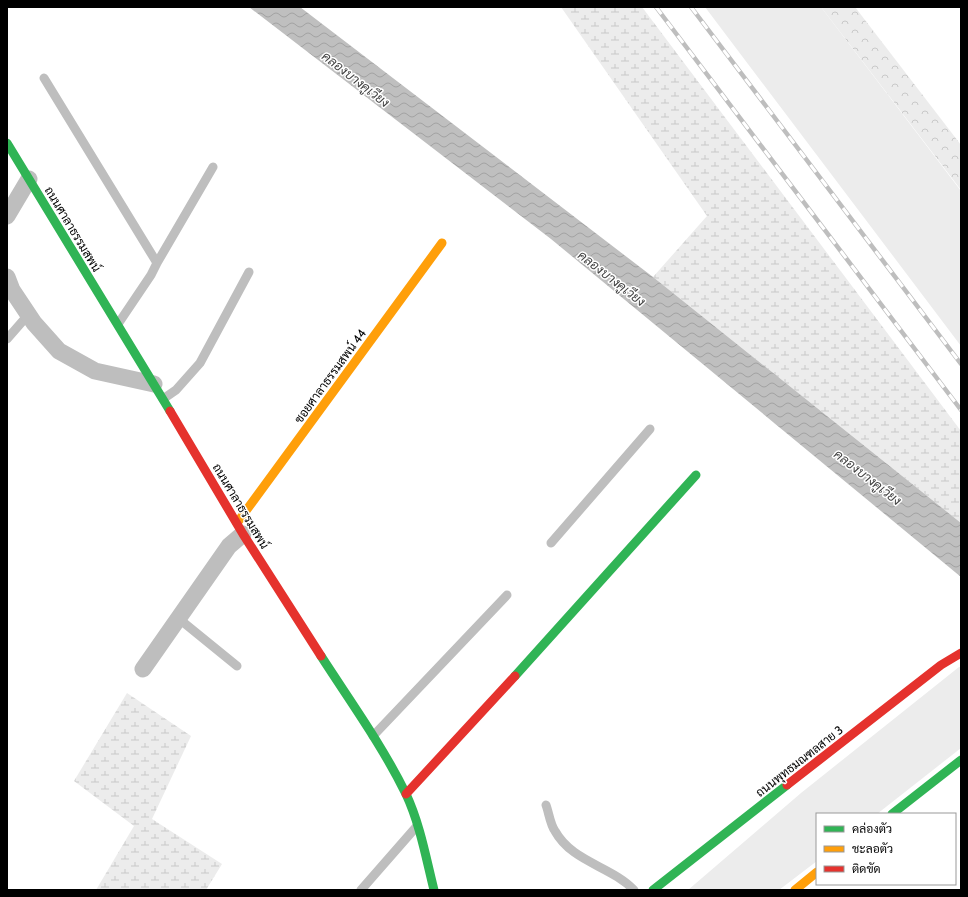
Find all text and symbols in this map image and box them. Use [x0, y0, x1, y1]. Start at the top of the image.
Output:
water label: คลองบางคูเวียง [318, 47, 394, 112]
street label: ถนนศาลาธรรมสพน์ [42, 184, 105, 275]
water label: คลองบางคูเวียง [574, 246, 650, 311]
street label: ซอยศาลาธรรมสพน์ 44 [291, 326, 369, 426]
water label: คลองบางคูเวียง [830, 445, 906, 510]
street label: ถนนศาลาธรรมสพน์ [210, 461, 273, 552]
street label: ถนนพุทธมณฑลสาย 3 [752, 722, 847, 801]
legend [816, 813, 956, 885]
text: คล่องตัว [852, 821, 892, 836]
text: ชะลอตัว [852, 841, 893, 856]
text: ติดขัด [852, 861, 881, 876]

